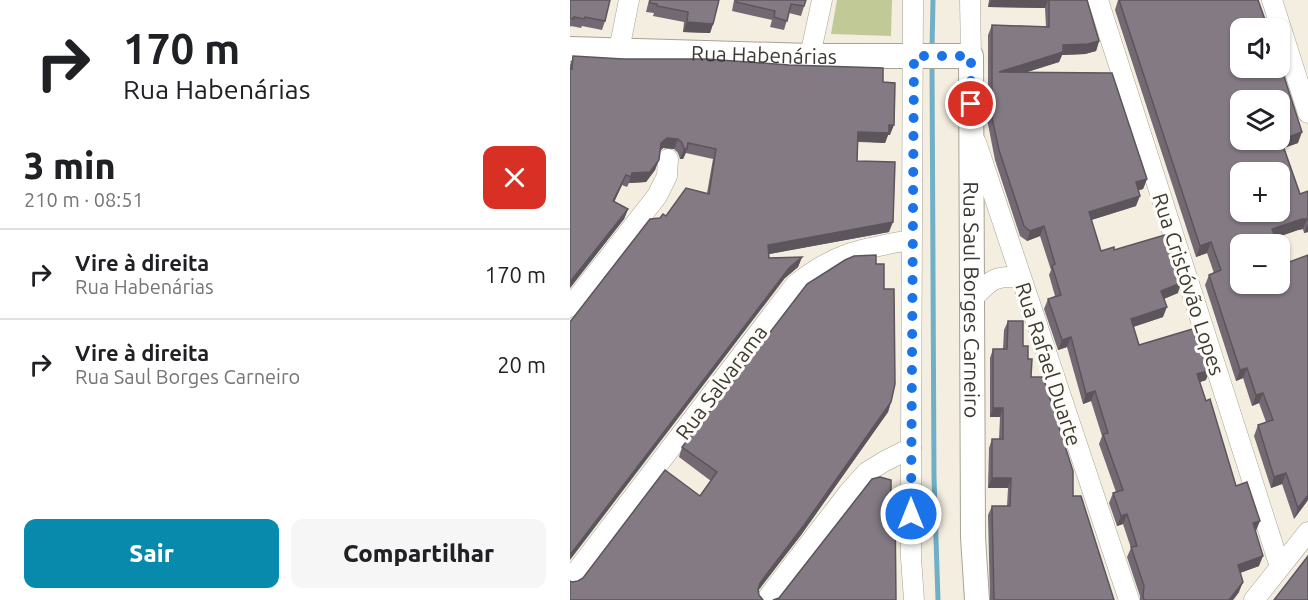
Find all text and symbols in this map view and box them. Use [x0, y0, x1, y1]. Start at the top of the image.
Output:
map controls [1230, 18, 1290, 294]
button: sound [1230, 18, 1290, 78]
icon: right [24, 24, 102, 102]
text: 170 m [123, 25, 240, 72]
street label: Rua Habenárias [691, 41, 837, 68]
text: Rua Habenárias [123, 74, 310, 104]
pin [945, 78, 996, 129]
icon: arrive [954, 87, 987, 120]
button: layers [1230, 90, 1290, 150]
text: 3 min [24, 145, 116, 186]
button: close [483, 146, 546, 209]
button: + [1230, 162, 1290, 222]
street label: Rua Saul Borges Carneiro [960, 182, 985, 418]
text: 210 m · 08:51 [24, 188, 144, 211]
street label: Rua Cristóvão Lopes [1148, 190, 1230, 378]
button: − [1230, 234, 1290, 294]
text: Vire à direita [75, 250, 209, 275]
icon: right [24, 258, 57, 291]
text: 170 m [485, 262, 546, 287]
text: Rua Habenárias [75, 275, 214, 298]
street label: Rua Rafael Duarte [1011, 279, 1087, 449]
street label: Rua Salvarama [670, 320, 772, 444]
text: Vire à direita [75, 340, 209, 365]
icon: right [24, 348, 57, 381]
text: 20 m [497, 352, 546, 377]
text: Rua Saul Borges Carneiro [75, 365, 300, 388]
position arrow [879, 482, 943, 546]
button: Sair [24, 519, 279, 588]
button: Compartilhar [291, 519, 546, 588]

